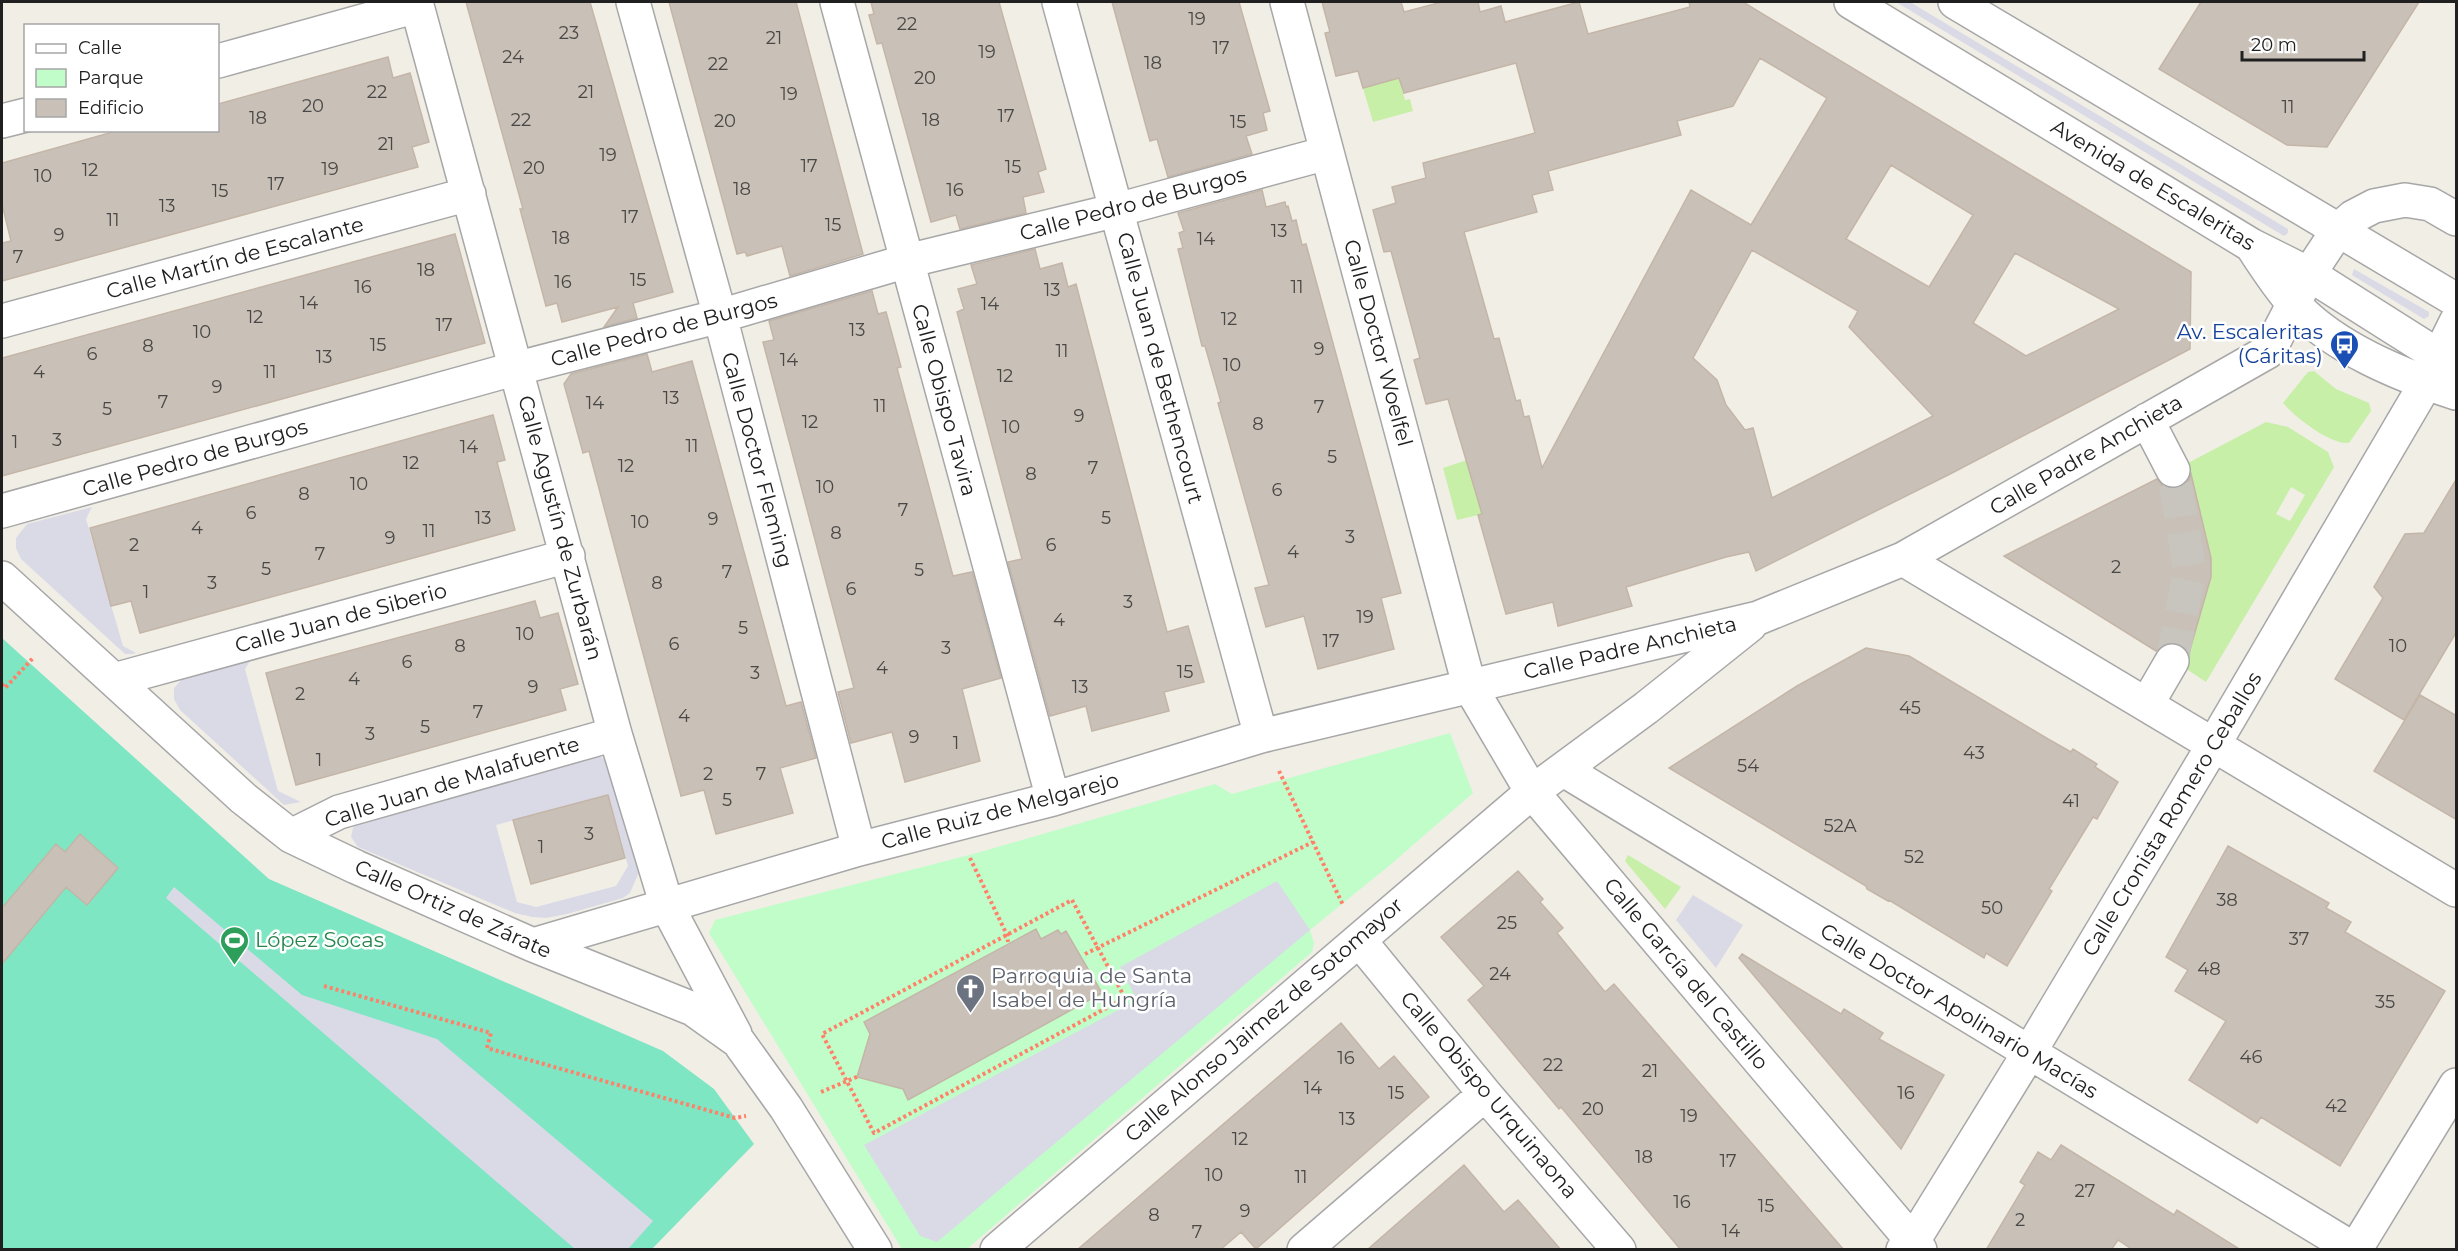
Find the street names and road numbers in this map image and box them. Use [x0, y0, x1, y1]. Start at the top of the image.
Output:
street label: Avenida de Escaleritas [2047, 114, 2260, 255]
street label: Calle Pedro de Burgos [1017, 161, 1249, 246]
street label: Calle Martín de Escalante [103, 211, 366, 304]
street label: Calle Juan de Bethencourt [1112, 229, 1209, 506]
street label: Calle Doctor Woelfel [1339, 237, 1418, 449]
street label: Calle Pedro de Burgos [548, 287, 780, 372]
street label: Calle Obispo Tavira [907, 301, 982, 499]
street label: Calle Doctor Fleming [717, 349, 798, 571]
street label: Calle Padre Anchieta [1985, 389, 2187, 520]
street label: Calle Agustín de Zurbarán [513, 393, 608, 663]
street label: Calle Pedro de Burgos [79, 413, 311, 502]
street label: Calle Juan de Siberio [232, 577, 450, 658]
street label: Calle Padre Anchieta [1521, 611, 1739, 684]
street label: Calle Cronista Romero Ceballos [2077, 667, 2267, 961]
street label: Calle Juan de Malafuente [321, 731, 582, 832]
street label: Calle Ruiz de Melgarejo [878, 767, 1121, 854]
street label: Calle Ortiz de Zárate [351, 854, 555, 963]
street label: Calle García del Castillo [1599, 873, 1774, 1075]
street label: Calle Alonso Jaimez de Sotomayor [1120, 892, 1408, 1147]
street label: Calle Doctor Apolinario Macías [1816, 918, 2103, 1104]
street label: Calle Obispo Urquinaona [1395, 986, 1583, 1203]

